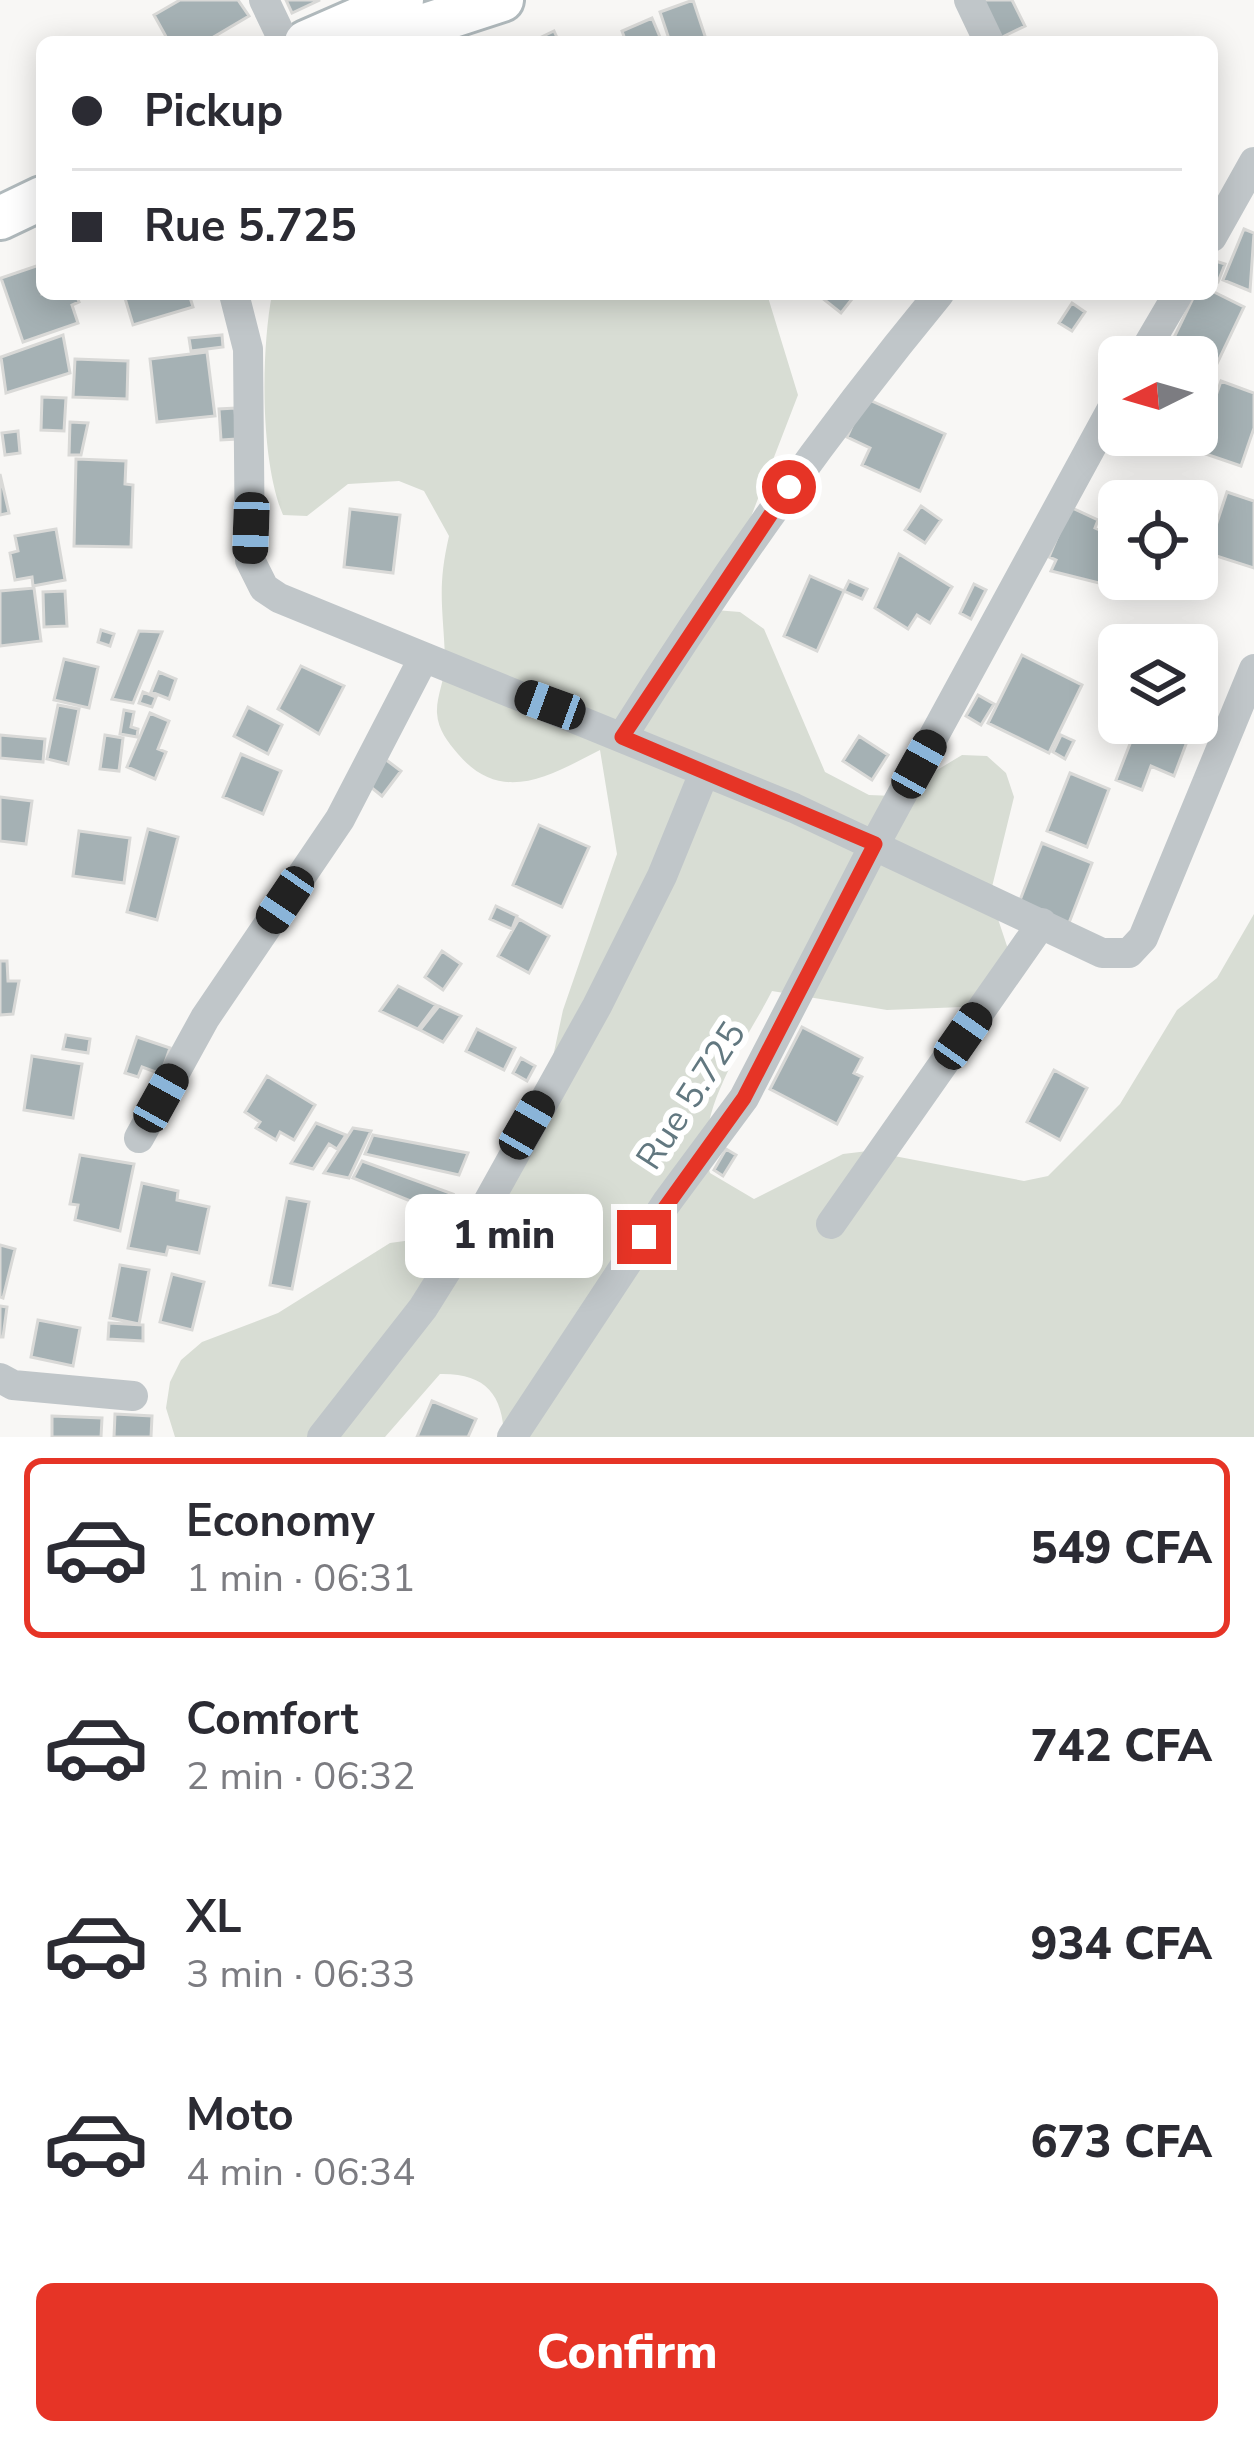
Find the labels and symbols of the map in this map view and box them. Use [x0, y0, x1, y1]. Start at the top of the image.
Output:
north arrow [1098, 336, 1218, 456]
route start [762, 460, 816, 514]
car [232, 491, 270, 565]
car [510, 676, 590, 734]
car [886, 724, 952, 804]
car [250, 860, 320, 940]
car [928, 996, 998, 1076]
street label: Rue 5.725 [625, 1012, 757, 1179]
car [128, 1058, 194, 1138]
car [493, 1085, 561, 1165]
callout: 1 min [404, 1195, 602, 1279]
route end [617, 1210, 671, 1264]

